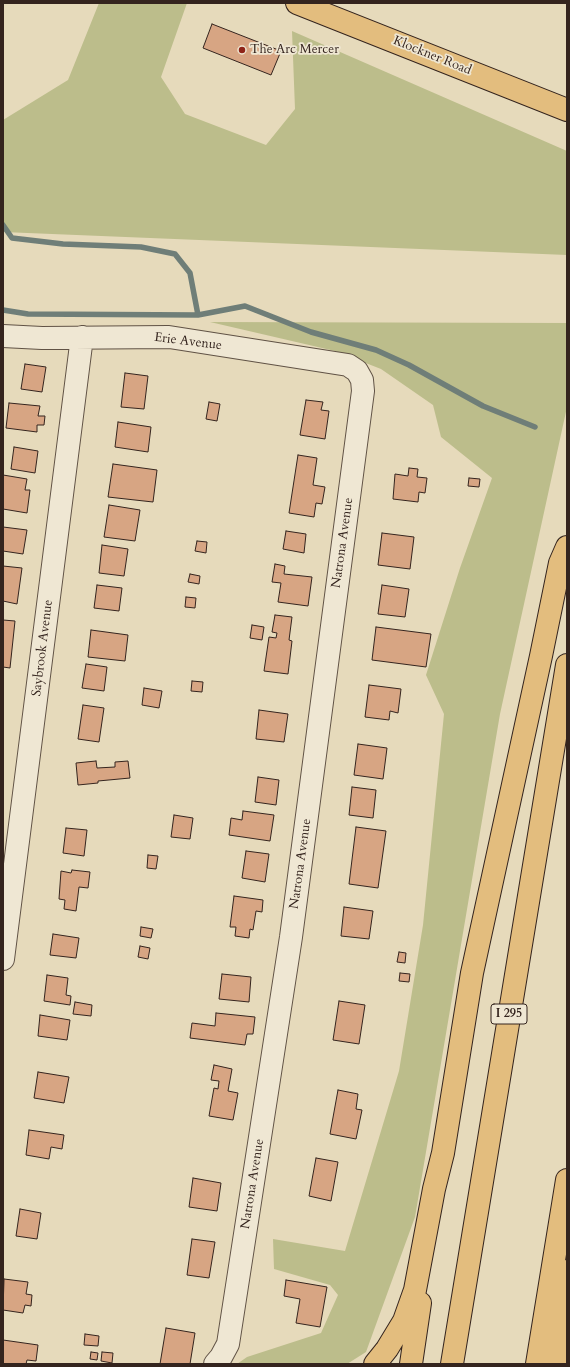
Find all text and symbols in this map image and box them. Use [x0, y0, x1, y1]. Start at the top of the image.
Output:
street label: Klockner Road [391, 33, 473, 79]
place label: The Arc Mercer [250, 42, 339, 58]
marker: The Arc Mercer [237, 45, 247, 55]
street label: Erie Avenue [153, 330, 223, 354]
street label: Natrona Avenue [329, 497, 357, 589]
street label: Saybrook Avenue [29, 599, 57, 697]
street label: Natrona Avenue [287, 818, 315, 910]
road number: I 295 [491, 1004, 527, 1024]
street label: Natrona Avenue [238, 1138, 268, 1230]

